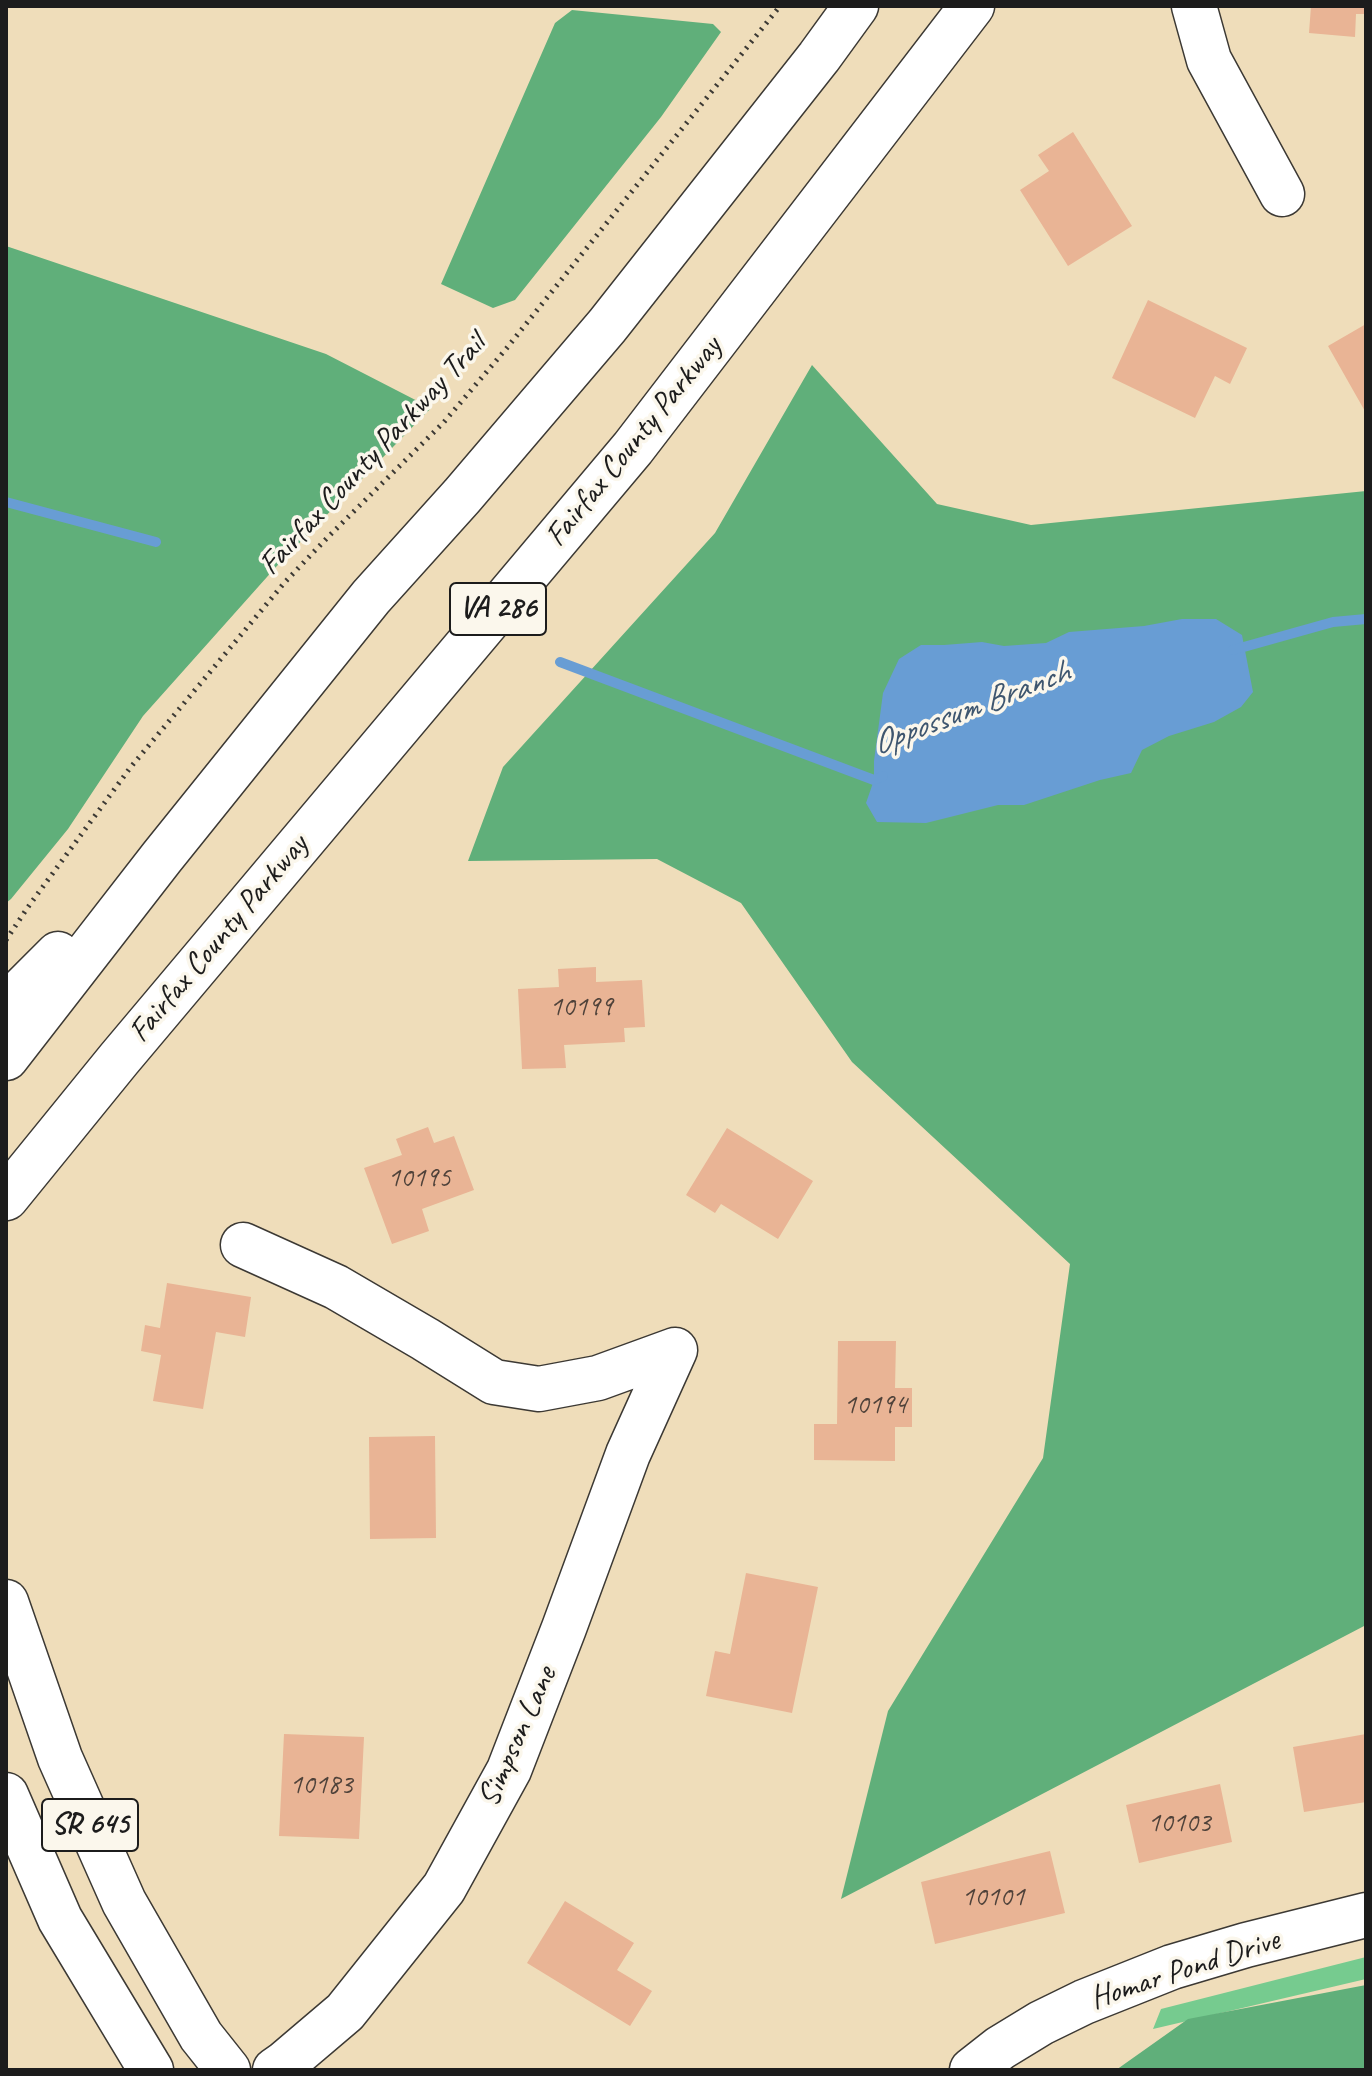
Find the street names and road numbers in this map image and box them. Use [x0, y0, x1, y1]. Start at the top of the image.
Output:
street label: Fairfax County Parkway Trail [251, 326, 495, 584]
street label: Fairfax County Parkway [538, 329, 730, 555]
road number: VA 286 [450, 583, 546, 635]
street label: Fairfax County Parkway [121, 827, 317, 1051]
street label: Simpson Lane [470, 1661, 566, 1813]
road number: SR 645 [42, 1799, 138, 1851]
street label: Homar Pond Drive [1086, 1921, 1284, 2019]

